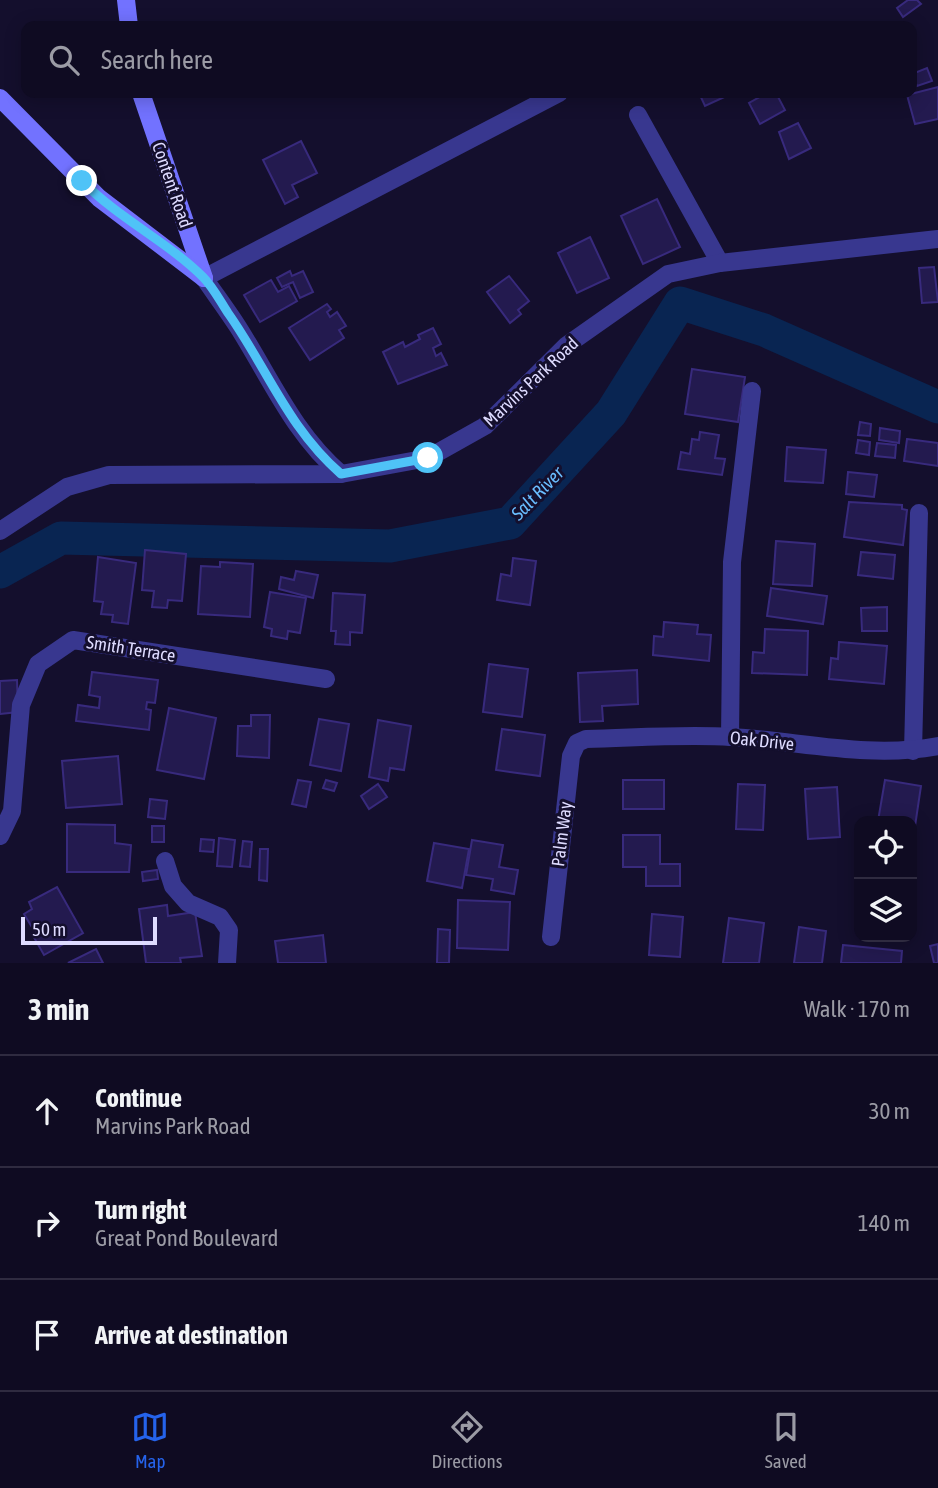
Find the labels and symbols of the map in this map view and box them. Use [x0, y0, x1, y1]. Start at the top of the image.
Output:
street label: Content Road [148, 139, 197, 230]
route end [66, 165, 97, 196]
street label: Marvins Park Road [479, 332, 582, 431]
route start [412, 442, 443, 473]
water label: Salt River [506, 461, 569, 525]
street label: Smith Terrace [85, 631, 177, 666]
street label: Oak Drive [729, 727, 795, 754]
street label: Palm Way [547, 800, 576, 868]
scale bar [21, 914, 158, 946]

